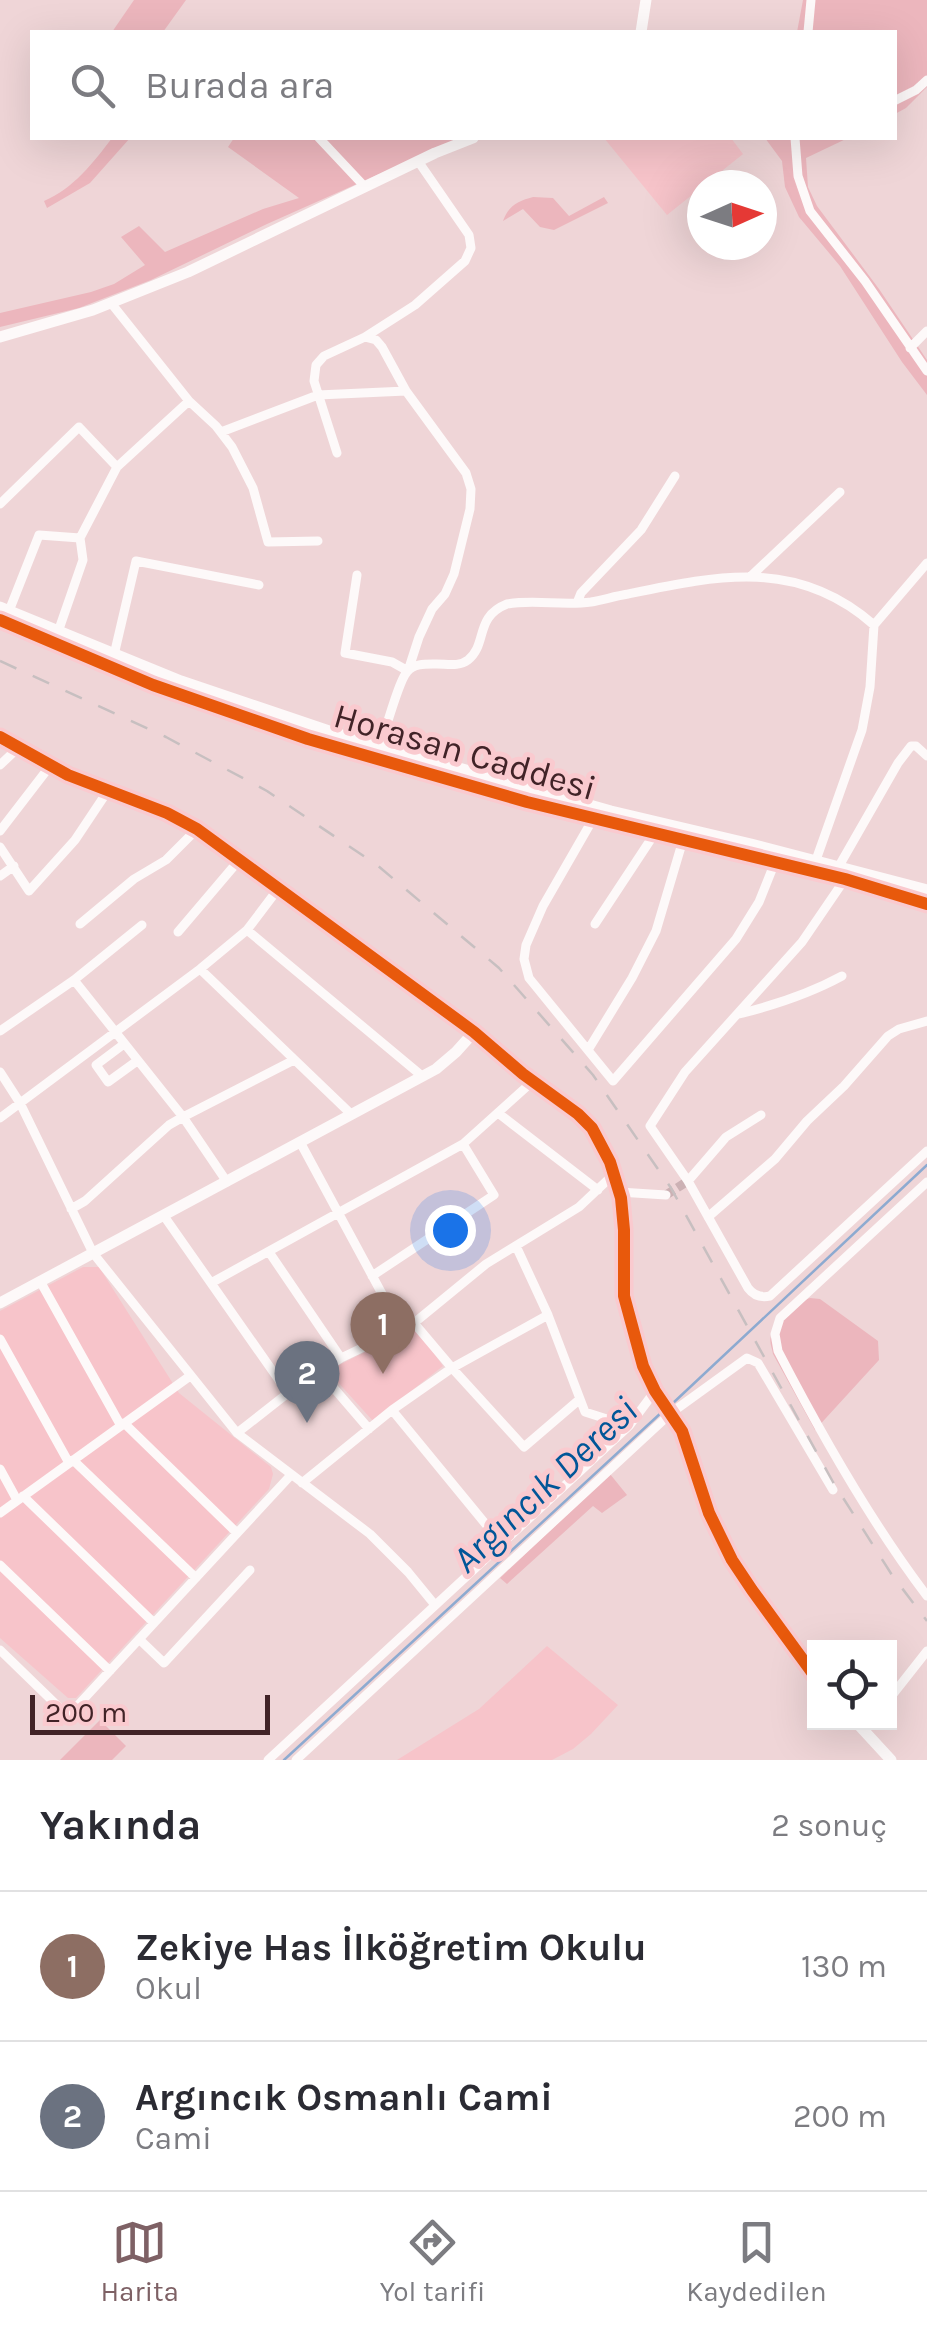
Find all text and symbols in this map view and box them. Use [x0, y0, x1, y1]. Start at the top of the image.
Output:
search box [30, 30, 897, 140]
icon: search [65, 58, 120, 113]
text: Burada ara [145, 63, 334, 108]
north arrow [687, 170, 777, 260]
street label: Horasan Caddesi [329, 695, 601, 809]
your location [425, 1205, 476, 1256]
pin: 1 [350, 1292, 416, 1374]
pin: 2 [274, 1340, 340, 1423]
water label: Argıncık Deresi [443, 1388, 647, 1582]
map controls [807, 1640, 897, 1730]
button: locate [807, 1640, 897, 1730]
scale bar [30, 1690, 270, 1734]
text: 200 m [45, 1696, 127, 1729]
text: Yakında [40, 1800, 201, 1850]
text: 2 sonuç [771, 1807, 887, 1844]
text: Zekiye Has İlköğretim Okulu [135, 1925, 647, 1970]
text: 1 [67, 1948, 78, 1985]
text: 130 m [801, 1948, 887, 1985]
text: Okul [135, 1970, 202, 2007]
text: Argıncık Osmanlı Cami [135, 2075, 553, 2120]
text: 2 [63, 2098, 82, 2135]
text: 200 m [793, 2098, 887, 2135]
text: Cami [135, 2120, 212, 2157]
tab: Harita [100, 2215, 179, 2308]
tab: Yol tarifi [380, 2215, 485, 2308]
tab: Kaydedilen [686, 2215, 827, 2308]

